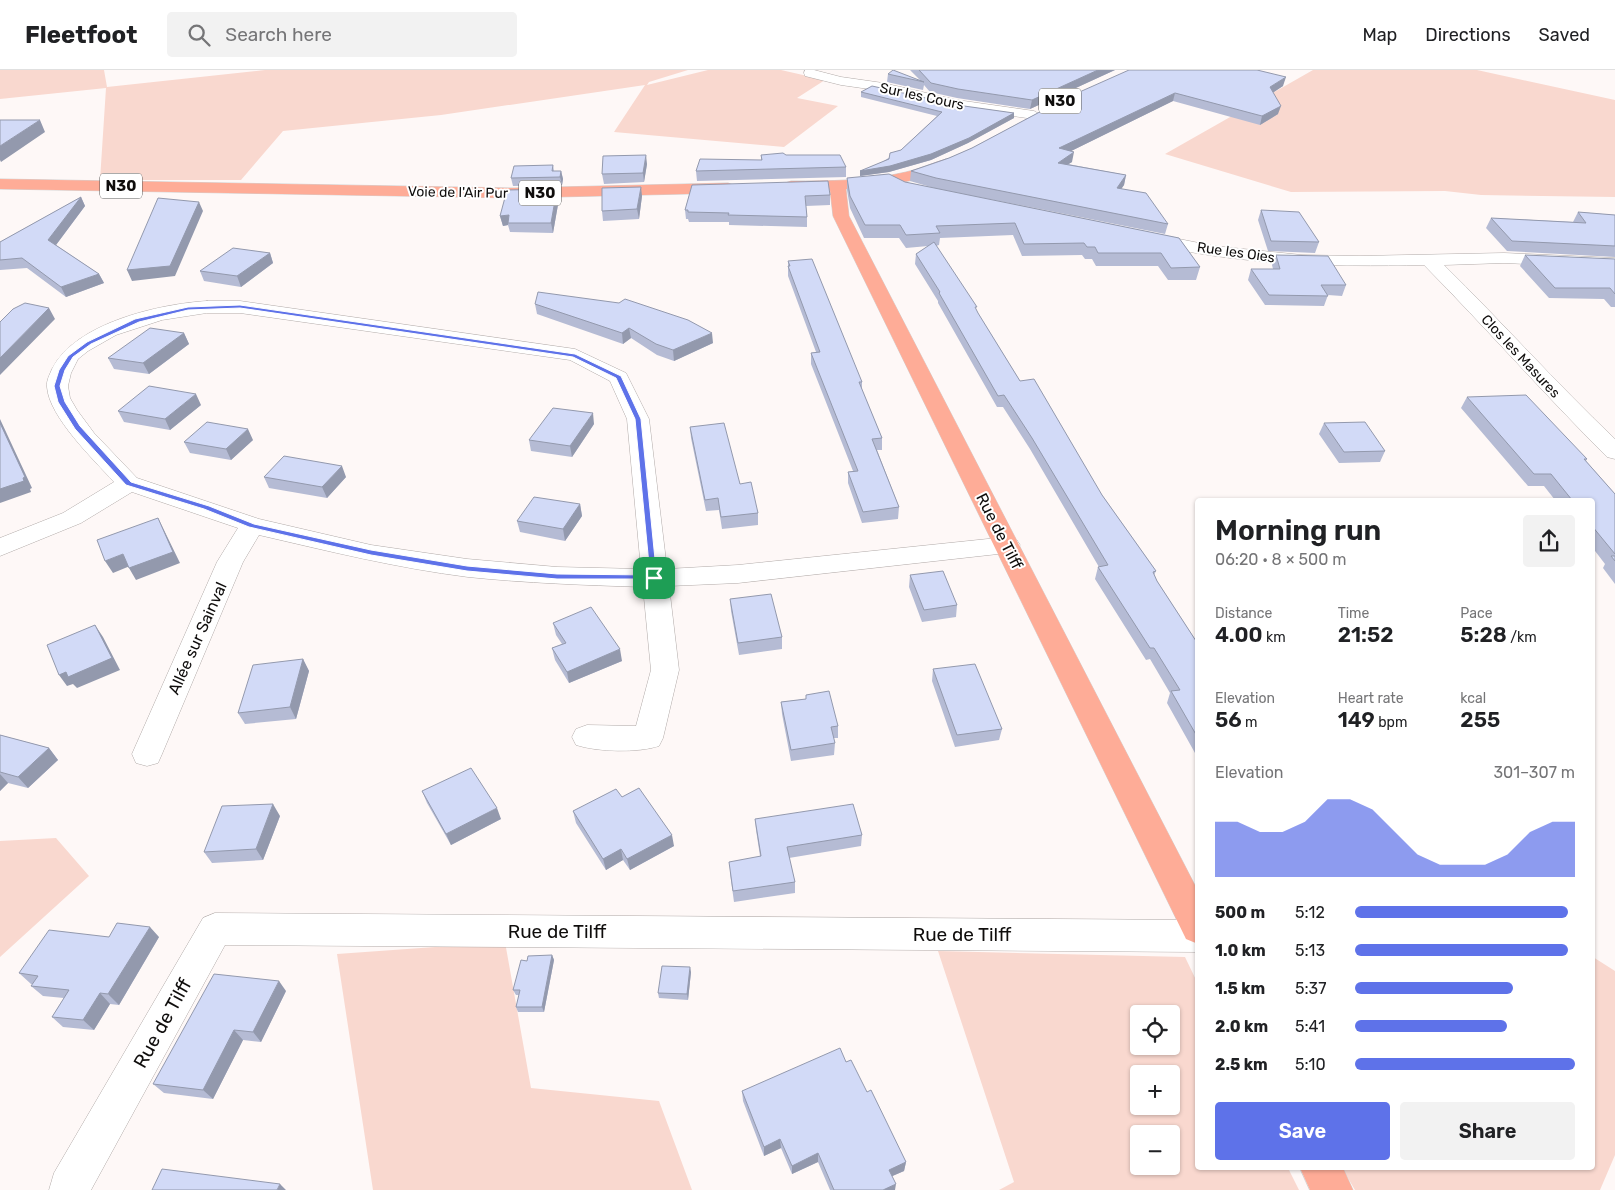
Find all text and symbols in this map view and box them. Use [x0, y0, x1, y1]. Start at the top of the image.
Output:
search box [167, 12, 517, 57]
text: Fleetfoot [25, 21, 137, 49]
icon: search [185, 21, 213, 49]
text: Search here [225, 23, 332, 46]
text: Map [1362, 24, 1397, 46]
text: Directions [1425, 24, 1511, 46]
text: Saved [1539, 24, 1590, 46]
street label: Sur les Cours [878, 79, 966, 114]
road number: N30 [1039, 88, 1081, 114]
road number: N30 [100, 174, 142, 198]
road number: N30 [519, 180, 561, 206]
street label: Voie de l'Air Pur [408, 183, 509, 202]
street label: Rue les Oies [1196, 239, 1276, 266]
street label: Clos les Masures [1478, 311, 1564, 402]
street label: Rue de Tilff [972, 490, 1027, 573]
text: Morning run [1215, 514, 1381, 547]
button: share [1523, 515, 1575, 567]
text: 06:20 · 8 × 500 m [1215, 550, 1347, 569]
pin [633, 557, 675, 599]
icon: arrive [640, 564, 668, 592]
street label: Allée sur Sainval [164, 579, 231, 697]
text: Distance [1215, 605, 1272, 622]
text: Time [1338, 605, 1369, 622]
text: Pace [1460, 605, 1492, 622]
text: 4.00 [1215, 622, 1262, 647]
text: 21:52 [1338, 622, 1394, 647]
text: 5:28 [1460, 622, 1507, 647]
text: km [1262, 629, 1286, 646]
text: /km [1507, 629, 1537, 646]
text: Elevation [1215, 690, 1275, 707]
text: Heart rate [1338, 690, 1404, 707]
text: kcal [1460, 690, 1486, 707]
text: 56 [1215, 707, 1242, 732]
text: 149 [1338, 707, 1375, 732]
text: 255 [1460, 707, 1500, 732]
text: m [1242, 714, 1258, 731]
text: bpm [1375, 714, 1407, 731]
text: Elevation [1215, 763, 1284, 782]
text: 301–307 m [1493, 763, 1575, 782]
text: 500 m [1215, 903, 1265, 922]
text: 5:12 [1295, 903, 1325, 922]
street label: Rue de Tilff [508, 920, 607, 943]
street label: Rue de Tilff [913, 923, 1012, 946]
text: 1.0 km [1215, 941, 1266, 960]
text: 5:13 [1295, 941, 1325, 960]
street label: Rue de Tilff [128, 974, 197, 1072]
text: 1.5 km [1215, 979, 1265, 998]
text: 5:37 [1295, 979, 1326, 998]
map controls [1130, 1005, 1180, 1175]
button: locate [1130, 1005, 1180, 1055]
text: 2.0 km [1215, 1017, 1268, 1036]
text: 5:41 [1295, 1017, 1325, 1036]
text: 2.5 km [1215, 1055, 1268, 1074]
text: 5:10 [1295, 1055, 1326, 1074]
button: + [1130, 1065, 1180, 1115]
button: Save [1215, 1102, 1390, 1160]
button: Share [1400, 1102, 1575, 1160]
button: − [1130, 1125, 1180, 1175]

